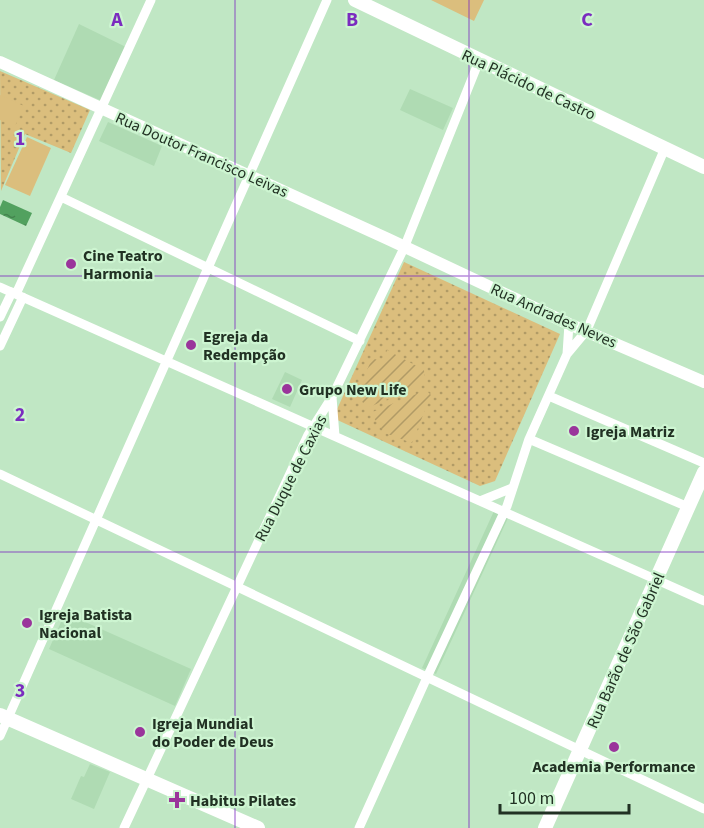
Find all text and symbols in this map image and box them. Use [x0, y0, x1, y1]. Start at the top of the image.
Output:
text: A [110, 6, 123, 34]
text: B [346, 6, 358, 34]
text: C [581, 6, 593, 34]
street label: Rua Plácido de Castro [458, 44, 599, 126]
street label: Rua Doutor Francisco Leivas [112, 107, 292, 203]
text: 1 [15, 125, 25, 153]
place label: Cine Teatro Harmonia [83, 245, 163, 285]
marker: Cine Teatro Harmonia [64, 257, 78, 271]
street label: Rua Andrades Neves [487, 278, 620, 354]
place label: Egreja da Redempção [203, 326, 286, 366]
marker: Egreja da Redempção [184, 338, 198, 352]
place label: Grupo New Life [299, 379, 407, 401]
marker: Grupo New Life [280, 382, 294, 396]
text: 2 [15, 401, 25, 429]
street label: Rua Duque de Caxias [249, 411, 332, 546]
place label: Igreja Matriz [586, 421, 675, 443]
marker: Igreja Matriz [567, 424, 581, 438]
street label: Rua Barão de São Gabriel [582, 569, 670, 732]
place label: Igreja Batista Nacional [39, 604, 132, 644]
marker: Igreja Batista Nacional [20, 616, 34, 630]
text: 3 [15, 677, 25, 705]
place label: Igreja Mundial do Poder de Deus [152, 713, 274, 753]
marker: Igreja Mundial do Poder de Deus [133, 725, 147, 739]
marker: Academia Performance [607, 740, 621, 754]
place label: Academia Performance [531, 756, 696, 778]
scale bar [500, 777, 629, 815]
text: 100 m [509, 786, 554, 811]
place label: Habitus Pilates [190, 790, 296, 812]
marker: Habitus Pilates [168, 791, 186, 809]

